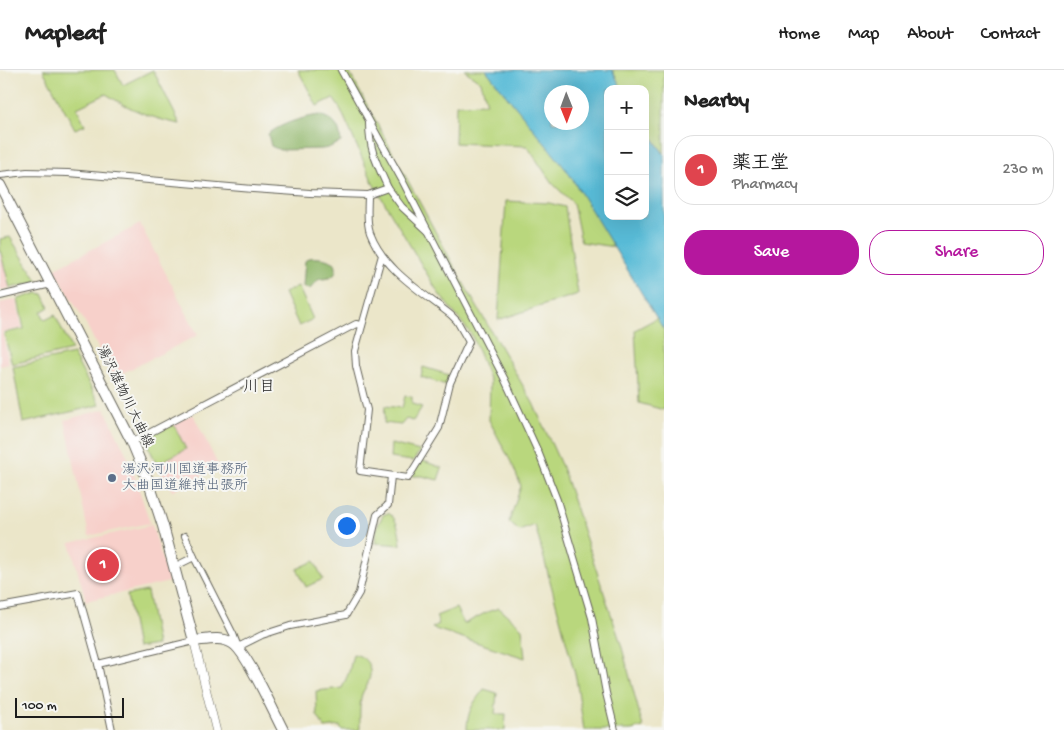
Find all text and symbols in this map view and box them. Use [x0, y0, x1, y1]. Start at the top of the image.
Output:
text: Mapleaf [25, 20, 105, 49]
text: Home [778, 24, 820, 45]
text: Map [848, 24, 879, 45]
text: About [907, 24, 953, 45]
text: Contact [981, 24, 1039, 45]
north arrow [544, 85, 589, 130]
map controls [604, 85, 649, 220]
button: + [604, 85, 649, 130]
text: Nearby [684, 90, 749, 115]
button: − [604, 130, 649, 175]
text: 薬王堂 [732, 153, 789, 176]
text: 1 [698, 161, 704, 180]
text: 230 m [1003, 161, 1043, 180]
button: layers [604, 175, 649, 220]
text: Pharmacy [732, 176, 798, 195]
button: Save [684, 230, 859, 275]
button: Share [869, 230, 1044, 275]
street label: 湯沢雄物川大曲線 [92, 343, 156, 451]
district label: 川目 [243, 378, 275, 398]
place label: 湯沢河川国道事務所 大曲国道維持出張所 [122, 462, 248, 495]
marker: 湯沢河川国道事務所 大曲国道維持出張所 [106, 472, 118, 484]
your location [334, 513, 360, 539]
pin: 1 [87, 546, 119, 584]
scale bar [15, 695, 124, 718]
text: 100 m [22, 698, 57, 715]

